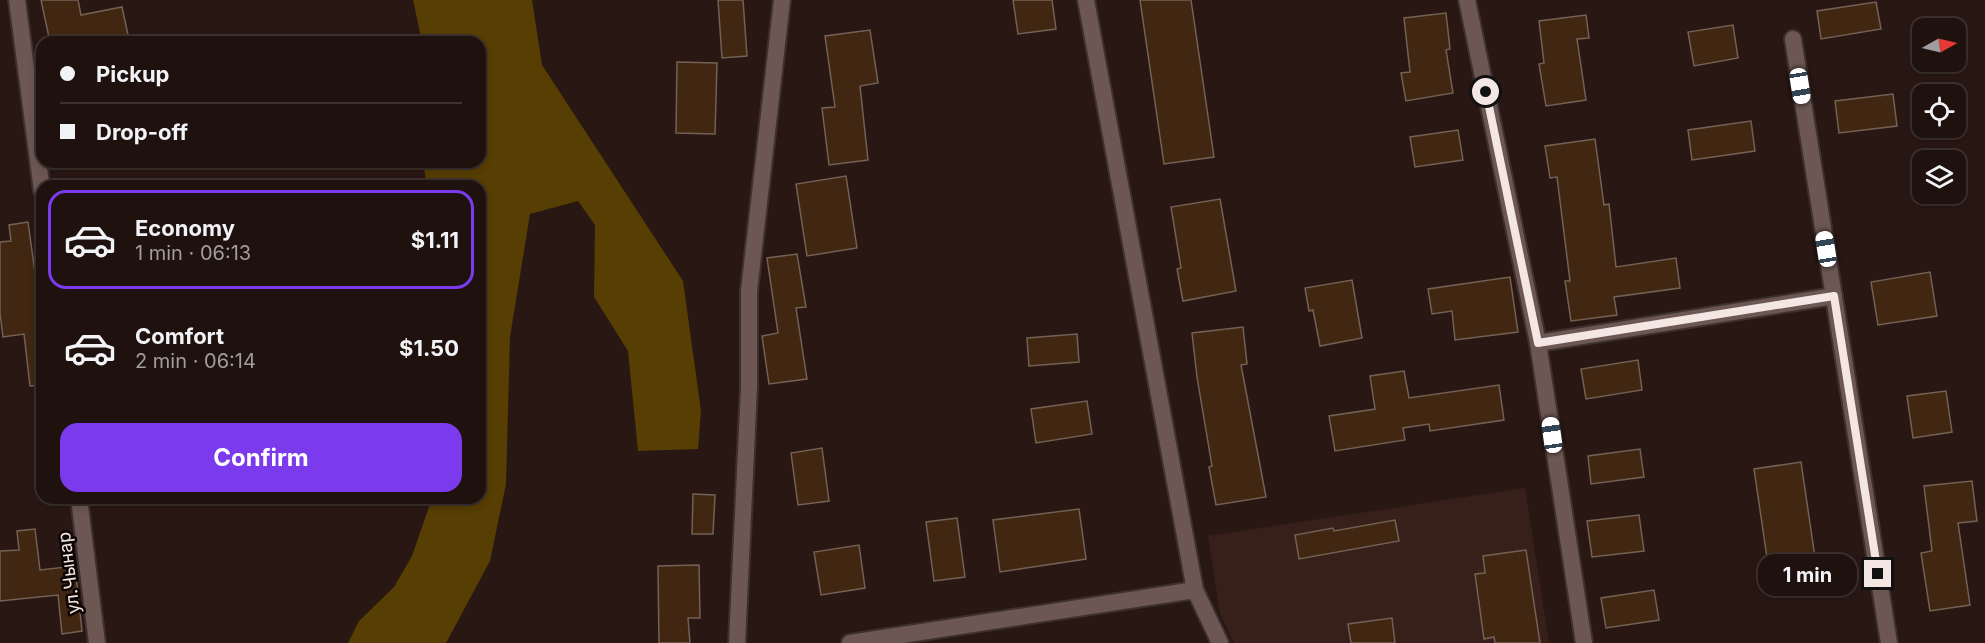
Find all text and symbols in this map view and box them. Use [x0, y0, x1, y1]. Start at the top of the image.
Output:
north arrow [1912, 18, 1966, 72]
map controls [1912, 18, 1966, 204]
text: Pickup [96, 61, 170, 87]
car [1788, 67, 1812, 105]
route start [1472, 78, 1499, 105]
button: locate [1912, 84, 1966, 138]
text: Drop-off [96, 119, 188, 145]
button: layers [1912, 150, 1966, 204]
icon: car [63, 213, 117, 267]
text: Economy [135, 215, 235, 241]
text: $1.11 [411, 227, 459, 253]
car [1814, 230, 1838, 268]
text: 1 min · 06:13 [135, 241, 251, 265]
icon: car [63, 321, 117, 375]
text: Comfort [135, 323, 224, 349]
text: $1.50 [399, 335, 459, 361]
text: 2 min · 06:14 [135, 349, 256, 373]
car [1541, 416, 1563, 454]
button: Confirm [60, 423, 462, 492]
street label: ул.Чынар [53, 531, 84, 615]
callout: 1 min [1758, 553, 1857, 595]
route end [1864, 560, 1891, 587]
text: 1 min [1783, 563, 1832, 587]

